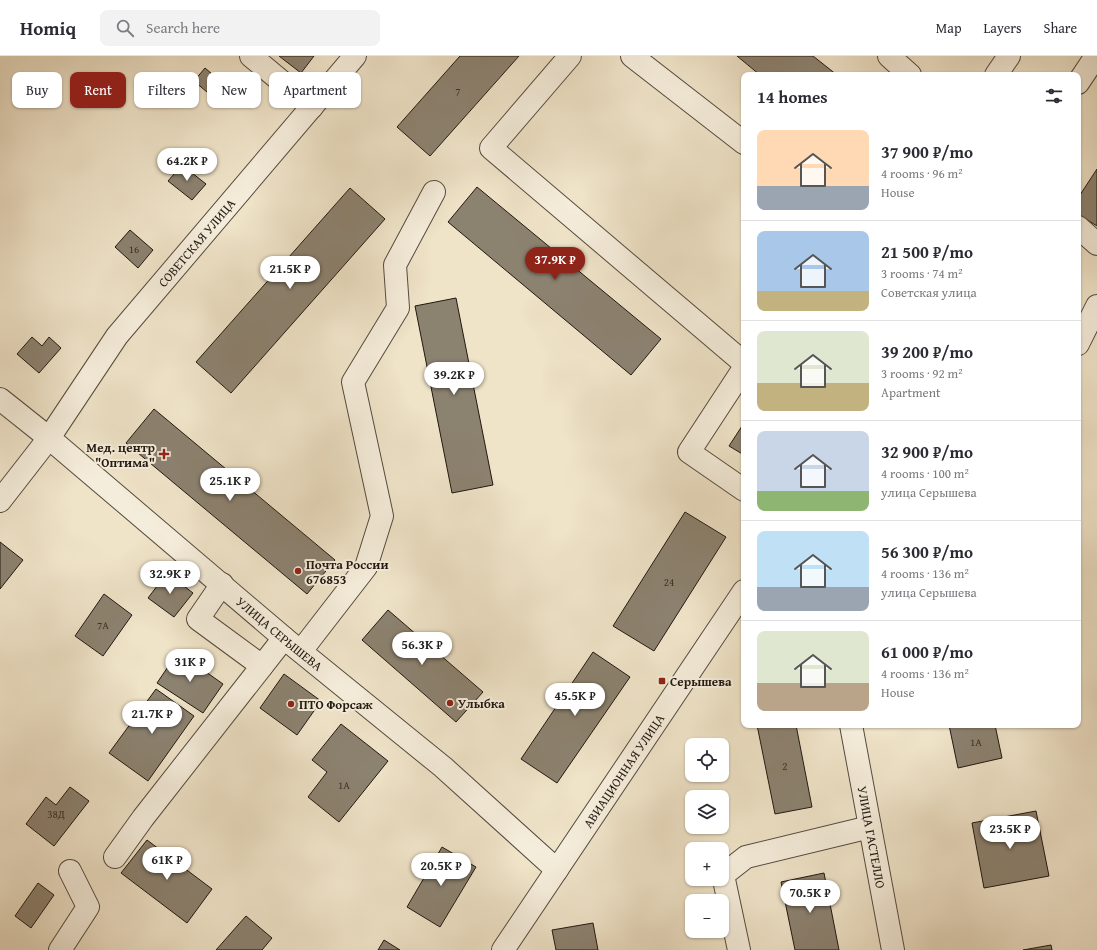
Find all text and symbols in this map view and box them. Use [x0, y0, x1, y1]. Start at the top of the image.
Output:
search box [100, 10, 380, 46]
text: Homiq [20, 14, 76, 42]
icon: search [114, 17, 136, 39]
text: Search here [146, 17, 220, 38]
text: Map [936, 18, 962, 38]
text: Layers [984, 18, 1022, 38]
text: Share [1044, 18, 1077, 38]
chip: Buy [12, 72, 62, 108]
chip: Rent [70, 72, 126, 108]
chip: Filters [134, 72, 199, 108]
chip: New [207, 72, 261, 108]
chip: Apartment [269, 72, 361, 108]
house number: 7 [455, 83, 461, 99]
text: 14 homes [757, 84, 828, 109]
icon: filters [1043, 85, 1065, 107]
text: 37 900 ₽/mo [881, 139, 973, 164]
icon: home [789, 146, 837, 194]
pin: 64.2K ₽ [150, 148, 224, 182]
text: 64.2K ₽ [166, 151, 208, 170]
text: 4 rooms · 96 m² [881, 164, 963, 183]
text: House [881, 183, 915, 202]
street label: СОВЕТСКАЯ УЛИЦА [154, 194, 240, 291]
text: 21 500 ₽/mo [881, 239, 973, 264]
house number: 16 [129, 241, 139, 257]
pin: 37.9K ₽ [518, 247, 592, 281]
icon: home [789, 247, 837, 295]
text: 37.9K ₽ [534, 250, 576, 269]
pin: 21.5K ₽ [253, 256, 327, 290]
text: 21.5K ₽ [269, 259, 311, 278]
text: 3 rooms · 74 m² [881, 264, 963, 283]
text: Советская улица [881, 283, 977, 302]
text: 39 200 ₽/mo [881, 339, 973, 364]
icon: home [789, 347, 837, 395]
pin: 39.2K ₽ [417, 362, 491, 396]
text: 3 rooms · 92 m² [881, 364, 963, 383]
text: 39.2K ₽ [433, 365, 475, 384]
text: Apartment [881, 383, 941, 402]
place label: Мед. центр "Оптима" [86, 438, 156, 472]
text: 32 900 ₽/mo [881, 439, 973, 464]
icon: home [789, 447, 837, 495]
marker: Мед. центр "Оптима" [158, 448, 170, 460]
text: 4 rooms · 100 m² [881, 464, 969, 483]
pin: 25.1K ₽ [193, 468, 267, 502]
text: 25.1K ₽ [209, 471, 251, 490]
text: улица Серышева [881, 483, 977, 502]
text: 56 300 ₽/mo [881, 539, 973, 564]
icon: home [789, 547, 837, 595]
place label: Почта России 676853 [306, 555, 389, 589]
pin: 32.9K ₽ [133, 561, 207, 595]
text: 32.9K ₽ [149, 564, 191, 583]
text: 4 rooms · 136 m² [881, 564, 969, 583]
marker: Почта России 676853 [293, 566, 303, 576]
house number: 24 [664, 574, 674, 590]
text: улица Серышева [881, 583, 977, 602]
street label: УЛИЦА СЕРЫШЕВА [232, 592, 327, 676]
house number: 7А [97, 617, 109, 633]
pin: 56.3K ₽ [385, 632, 459, 666]
text: 56.3K ₽ [401, 635, 443, 654]
text: 61 000 ₽/mo [881, 639, 973, 664]
icon: home [789, 647, 837, 695]
pin: 31K ₽ [162, 649, 218, 683]
text: 31K ₽ [174, 652, 206, 671]
text: 4 rooms · 136 m² [881, 664, 969, 683]
place label: Серышева [670, 672, 732, 691]
marker: Серышева [657, 676, 667, 686]
pin: 45.5K ₽ [538, 683, 612, 717]
text: House [881, 683, 915, 702]
text: 45.5K ₽ [554, 686, 596, 705]
place label: Улыбка [458, 694, 505, 713]
place label: ПТО Форсаж [299, 695, 373, 714]
marker: Улыбка [445, 698, 455, 708]
marker: ПТО Форсаж [286, 699, 296, 709]
pin: 21.7K ₽ [115, 701, 189, 735]
text: 21.7K ₽ [131, 704, 173, 723]
street label: АВИАЦИОННАЯ УЛИЦА [579, 710, 669, 832]
house number: 1А [970, 734, 982, 750]
map controls [685, 738, 729, 938]
button: locate [685, 738, 729, 782]
house number: 2 [782, 758, 788, 774]
house number: 1А [338, 777, 350, 793]
street label: УЛИЦА ГАСТЕЛЛО [853, 784, 890, 890]
button: layers [685, 790, 729, 834]
house number: 38Д [47, 806, 65, 822]
pin: 23.5K ₽ [973, 816, 1047, 850]
text: 23.5K ₽ [989, 819, 1031, 838]
button: + [685, 842, 729, 886]
pin: 61K ₽ [139, 847, 195, 881]
text: 61K ₽ [151, 850, 183, 869]
pin: 20.5K ₽ [404, 853, 478, 887]
text: 20.5K ₽ [420, 856, 462, 875]
pin: 70.5K ₽ [773, 880, 847, 914]
text: 70.5K ₽ [789, 883, 831, 902]
button: − [685, 894, 729, 938]

